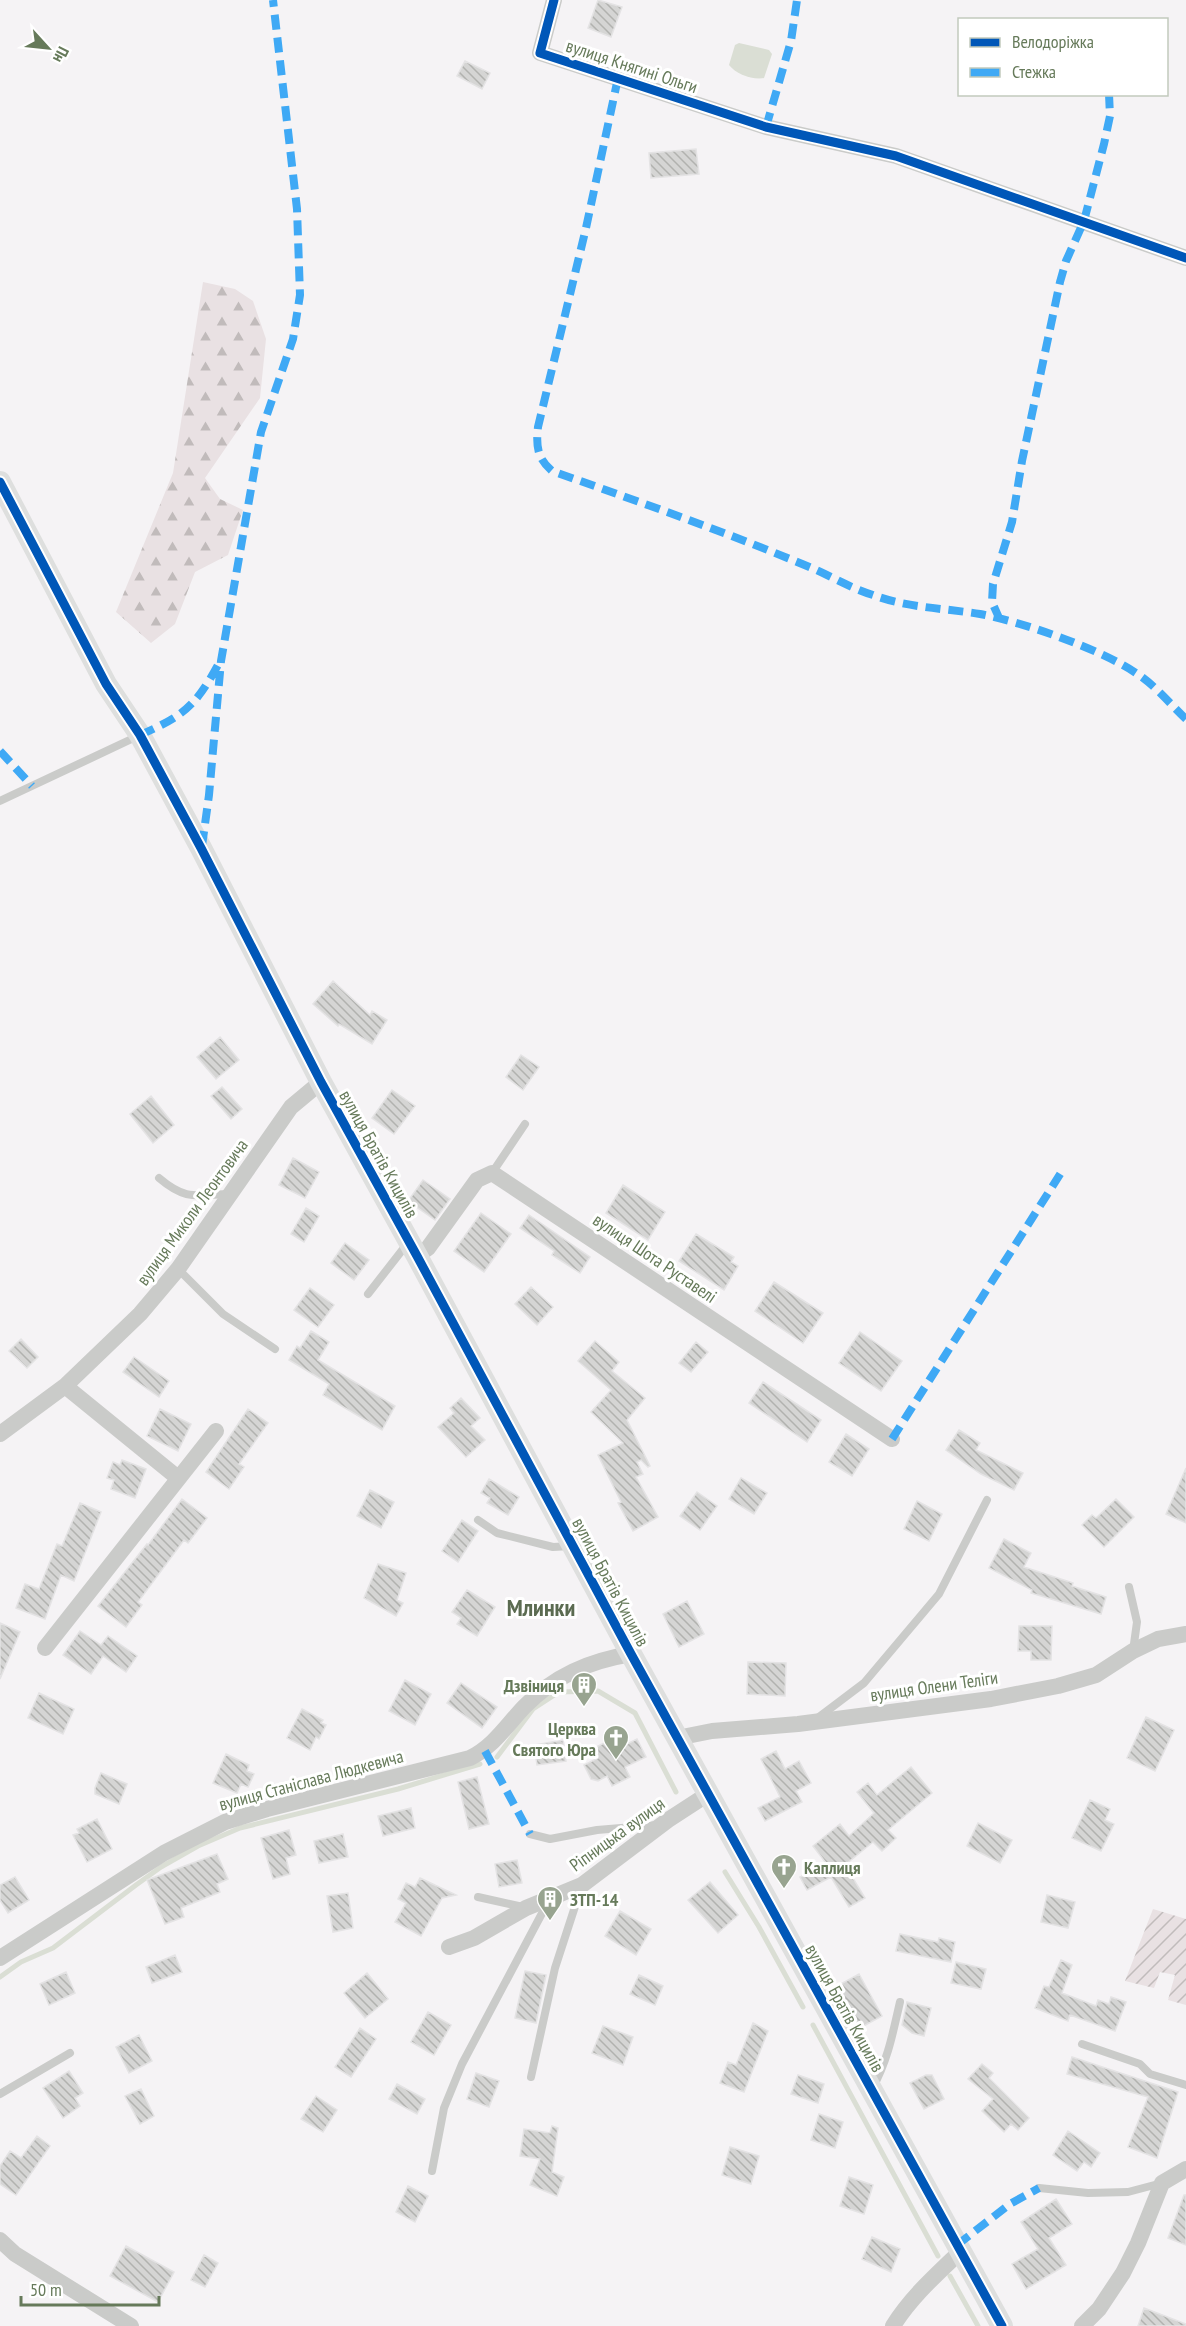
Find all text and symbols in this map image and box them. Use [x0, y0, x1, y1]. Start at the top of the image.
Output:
north arrow [18, 18, 78, 78]
legend [958, 18, 1168, 96]
text: Велодоріжка [1012, 30, 1094, 53]
street label: вулиця Княгині Ольги [563, 34, 701, 98]
text: Пн [49, 43, 74, 66]
text: Стежка [1012, 60, 1056, 83]
street label: вулиця Братів Кицилів [334, 1086, 424, 1222]
street label: вулиця Миколи Леонтовича [131, 1134, 253, 1290]
street label: вулиця Шота Руставелі [589, 1208, 721, 1308]
street label: вулиця Братів Кицилів [567, 1514, 655, 1650]
district label: Млинки [507, 1592, 575, 1623]
street label: вулиця Олени Теліги [869, 1666, 999, 1706]
building icon: Дзвіниця [569, 1670, 599, 1708]
place label: Дзвіниця [504, 1674, 564, 1697]
place label: Церква Святого Юра [513, 1717, 596, 1761]
church icon: Церква Святого Юра [601, 1723, 631, 1761]
street label: вулиця Станіслава Людкевича [216, 1744, 406, 1816]
street label: Ріпницька вулиця [565, 1792, 669, 1876]
church icon: Каплиця [769, 1852, 799, 1890]
place label: Каплиця [804, 1856, 861, 1879]
building icon: ЗТП-14 [535, 1884, 565, 1922]
place label: ЗТП-14 [570, 1888, 619, 1911]
street label: вулиця Братів Кицилів [800, 1940, 890, 2076]
scale bar [21, 2269, 159, 2307]
text: 50 m [30, 2278, 62, 2301]

